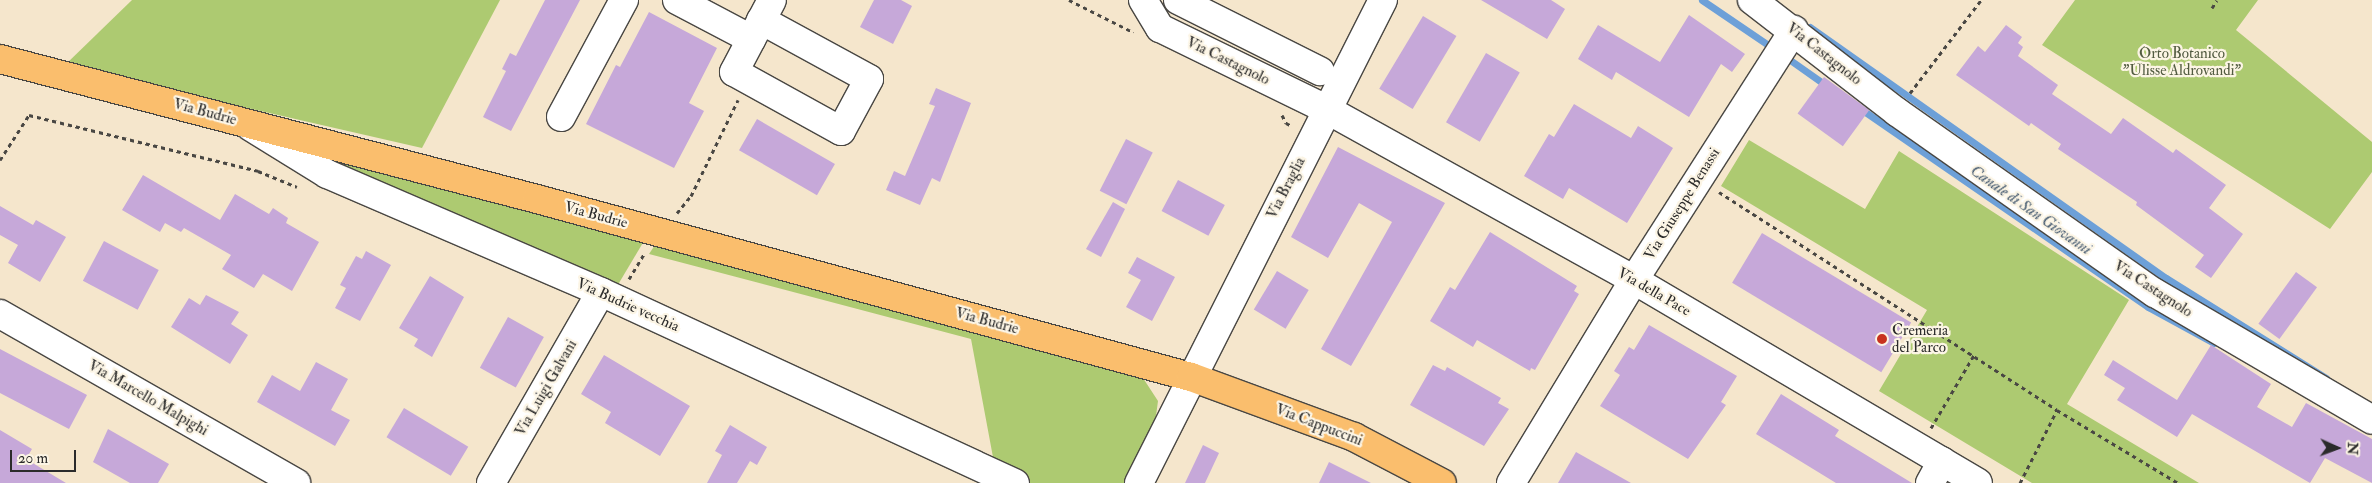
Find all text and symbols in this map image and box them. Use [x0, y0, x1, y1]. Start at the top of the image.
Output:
street label: Via Castagnolo [1783, 19, 1865, 89]
street label: Via Castagnolo [1183, 33, 1273, 89]
park label: Orto Botanico "Ulisse Aldrovandi" [2123, 44, 2241, 79]
street label: Via Budrie [171, 95, 239, 129]
street label: Via Giuseppe Benassi [1640, 145, 1724, 263]
street label: Via Braglia [1263, 154, 1309, 222]
water label: Canale di San Giovanni [1967, 161, 2095, 259]
street label: Via Budrie [562, 198, 630, 232]
street label: Via Castagnolo [2110, 257, 2196, 321]
street label: Via della Pace [1614, 264, 1694, 320]
street label: Via Budrie vecchia [574, 274, 682, 336]
street label: Via Budrie [953, 304, 1021, 338]
place label: Cremeria del Parco [1892, 321, 1948, 356]
marker: Cremeria del Parco [1876, 333, 1888, 345]
street label: Via Luigi Galvani [511, 337, 581, 439]
street label: Via Marcello Malpighi [85, 356, 211, 440]
street label: Via Cappuccini [1273, 400, 1365, 450]
north arrow [2312, 423, 2362, 473]
scale bar [12, 440, 79, 472]
text: N [2344, 442, 2361, 455]
text: 20 m [18, 449, 48, 468]

